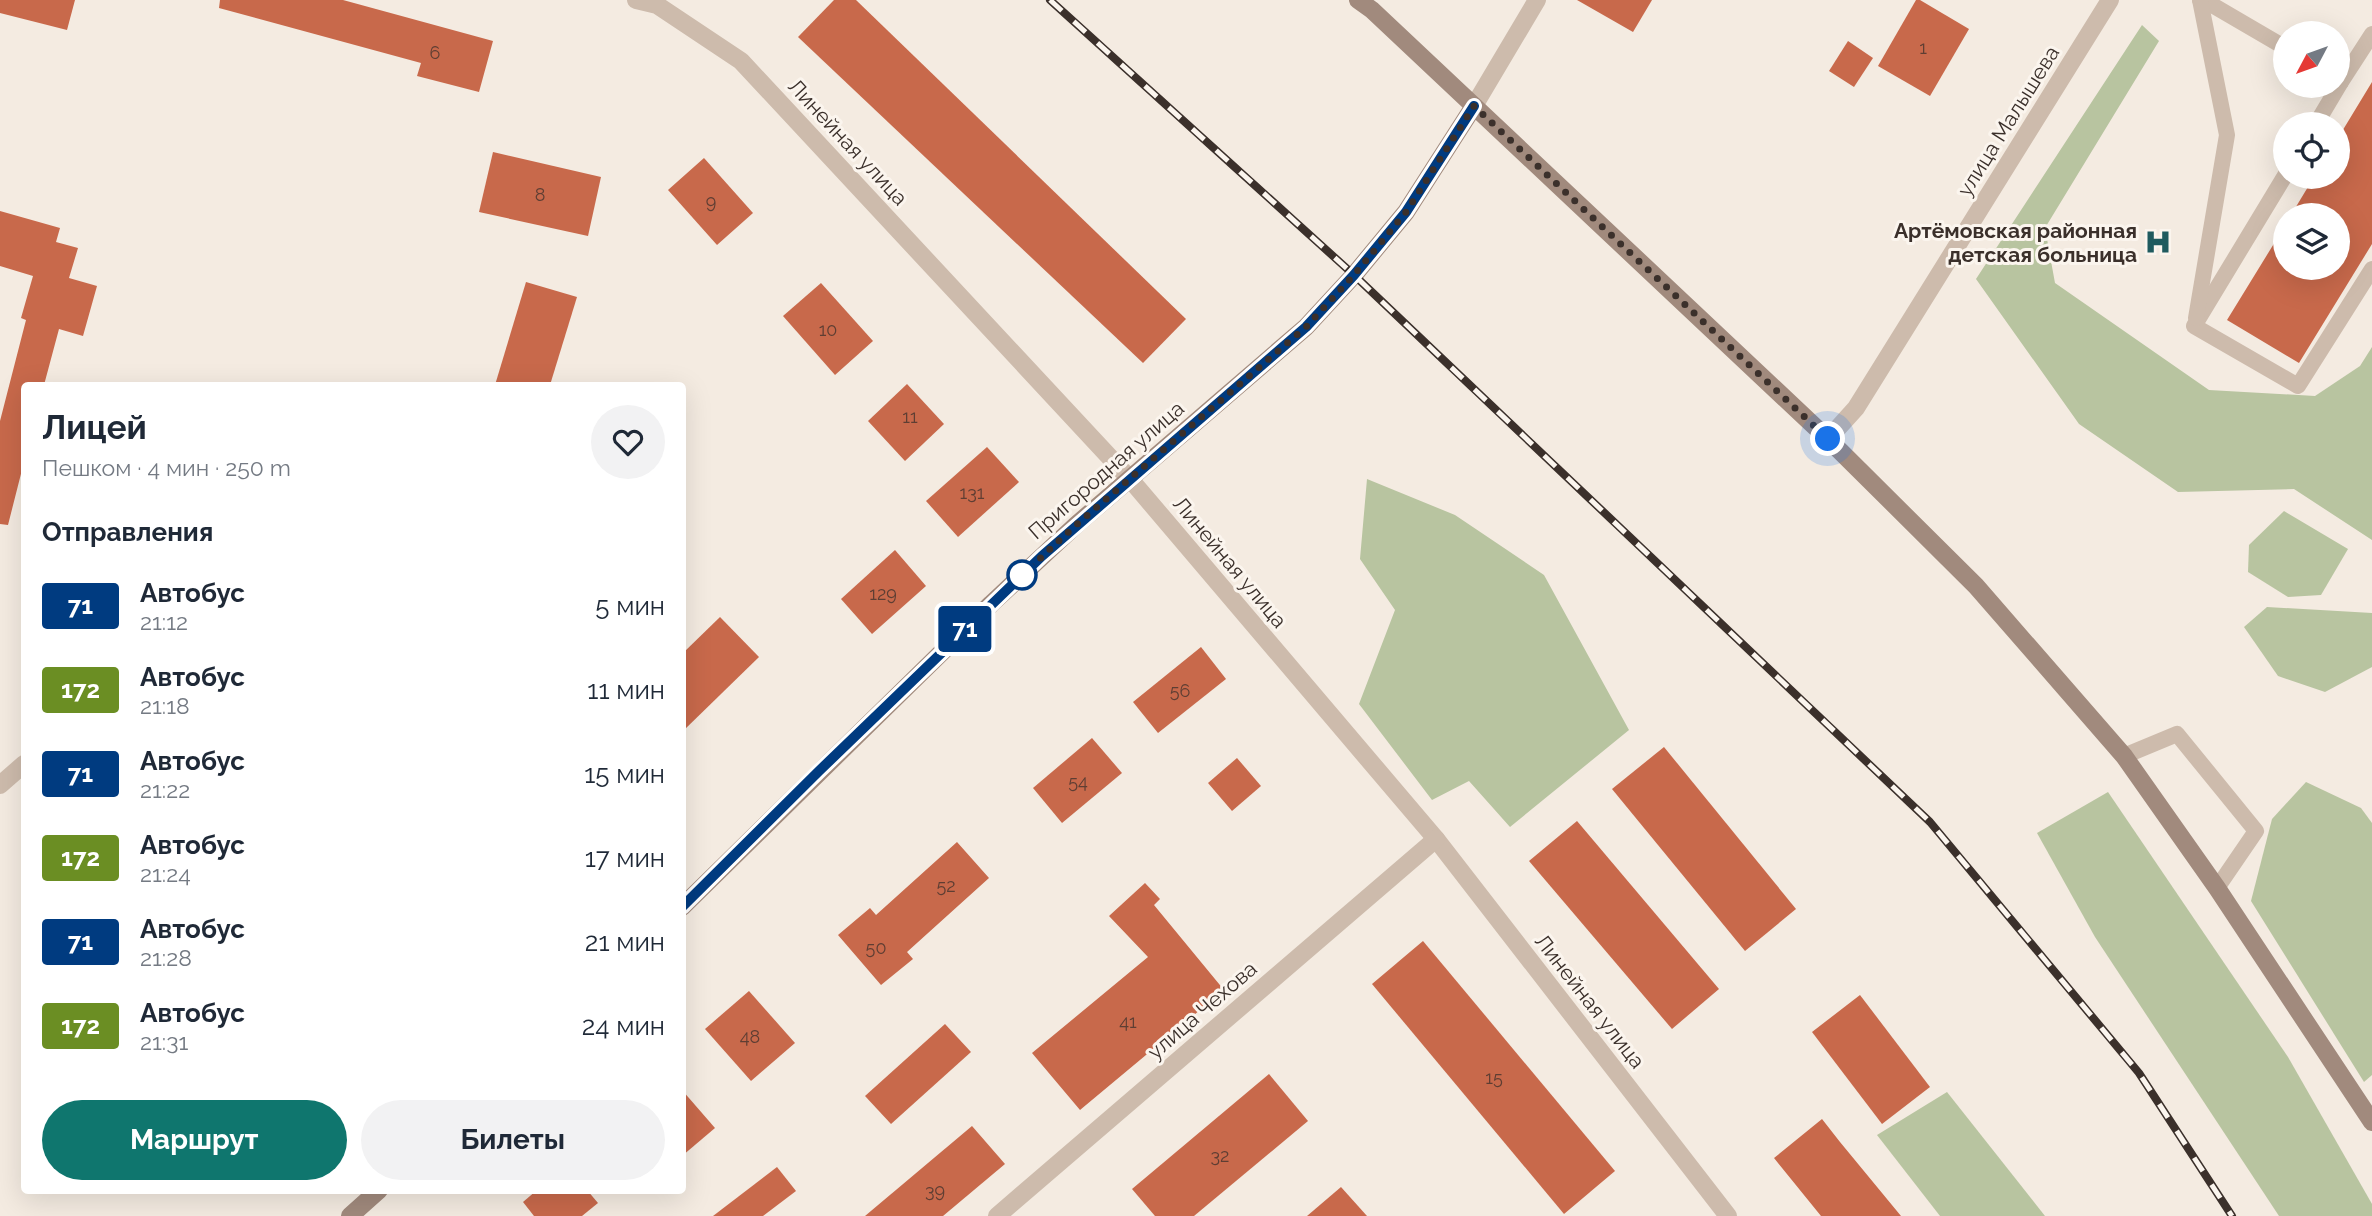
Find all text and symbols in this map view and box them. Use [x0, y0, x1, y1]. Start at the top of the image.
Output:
north arrow [2273, 21, 2350, 98]
map controls [2273, 21, 2350, 280]
house number: 1 [1919, 37, 1927, 58]
street label: улица Малышева [1952, 41, 2064, 201]
house number: 6 [430, 42, 441, 63]
street label: Линейная улица [783, 74, 913, 210]
button: locate [2273, 112, 2350, 189]
house number: 8 [535, 184, 545, 205]
house number: 9 [706, 191, 716, 212]
button: layers [2273, 203, 2350, 280]
place label: Артёмовская районная детская больница [1894, 218, 2137, 267]
hospital icon: Артёмовская районная детская больница [2143, 227, 2173, 257]
house number: 10 [819, 319, 837, 340]
street label: Пригородная улица [1023, 396, 1189, 544]
button: heart [591, 405, 665, 479]
house number: 11 [902, 406, 918, 427]
text: Лицей [42, 408, 147, 447]
your location [1810, 421, 1845, 456]
text: Пешком · 4 мин · 250 m [42, 454, 291, 481]
house number: 131 [959, 482, 985, 503]
street label: Линейная улица [1168, 491, 1292, 633]
text: Отправления [42, 517, 213, 547]
unlabelled marker [1007, 560, 1037, 590]
text: Автобус [140, 578, 245, 608]
house number: 129 [869, 583, 897, 604]
text: 71 [68, 591, 93, 620]
text: 5 мин [595, 591, 665, 621]
line badge: 71 [934, 606, 996, 652]
text: 21:12 [140, 608, 188, 635]
text: 71 [952, 614, 978, 643]
text: Автобус [140, 662, 245, 692]
text: 172 [61, 675, 100, 704]
text: 11 мин [587, 675, 665, 705]
house number: 56 [1170, 680, 1190, 701]
text: 21:18 [140, 692, 190, 719]
text: Автобус [140, 746, 245, 776]
text: 71 [68, 759, 93, 788]
text: 15 мин [584, 759, 665, 789]
house number: 54 [1068, 771, 1088, 792]
text: 21:22 [140, 776, 190, 803]
text: Автобус [140, 830, 245, 860]
text: 172 [61, 843, 100, 872]
text: 17 мин [585, 843, 665, 873]
text: 21:24 [140, 860, 191, 887]
house number: 52 [936, 875, 956, 896]
text: Автобус [140, 914, 245, 944]
text: 71 [68, 927, 93, 956]
text: 21 мин [585, 927, 665, 957]
street label: Линейная улица [1530, 929, 1650, 1073]
house number: 50 [866, 937, 886, 958]
text: 21:28 [140, 944, 192, 971]
street label: улица Чехова [1142, 956, 1262, 1064]
text: Автобус [140, 998, 245, 1028]
text: 172 [61, 1011, 100, 1040]
text: 24 мин [582, 1011, 665, 1041]
house number: 41 [1119, 1011, 1137, 1032]
house number: 48 [740, 1026, 760, 1047]
text: 21:31 [140, 1028, 188, 1055]
house number: 15 [1485, 1067, 1503, 1088]
button: Маршрут [42, 1100, 347, 1180]
button: Билеты [361, 1100, 665, 1180]
house number: 32 [1211, 1145, 1230, 1166]
house number: 39 [925, 1180, 945, 1201]

